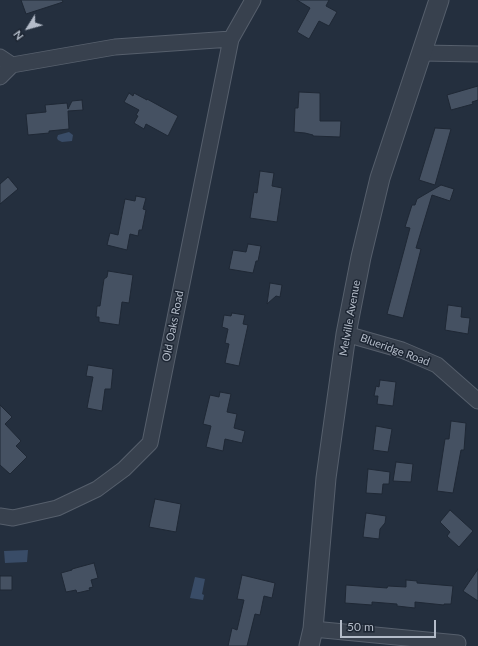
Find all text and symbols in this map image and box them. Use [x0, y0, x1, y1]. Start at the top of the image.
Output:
north arrow [8, 8, 48, 48]
text: N [10, 28, 26, 43]
street label: Melville Avenue [337, 279, 363, 357]
street label: Old Oaks Road [160, 289, 186, 363]
street label: Blueridge Road [358, 331, 432, 369]
scale bar [342, 612, 438, 638]
text: 50 m [347, 619, 374, 634]

